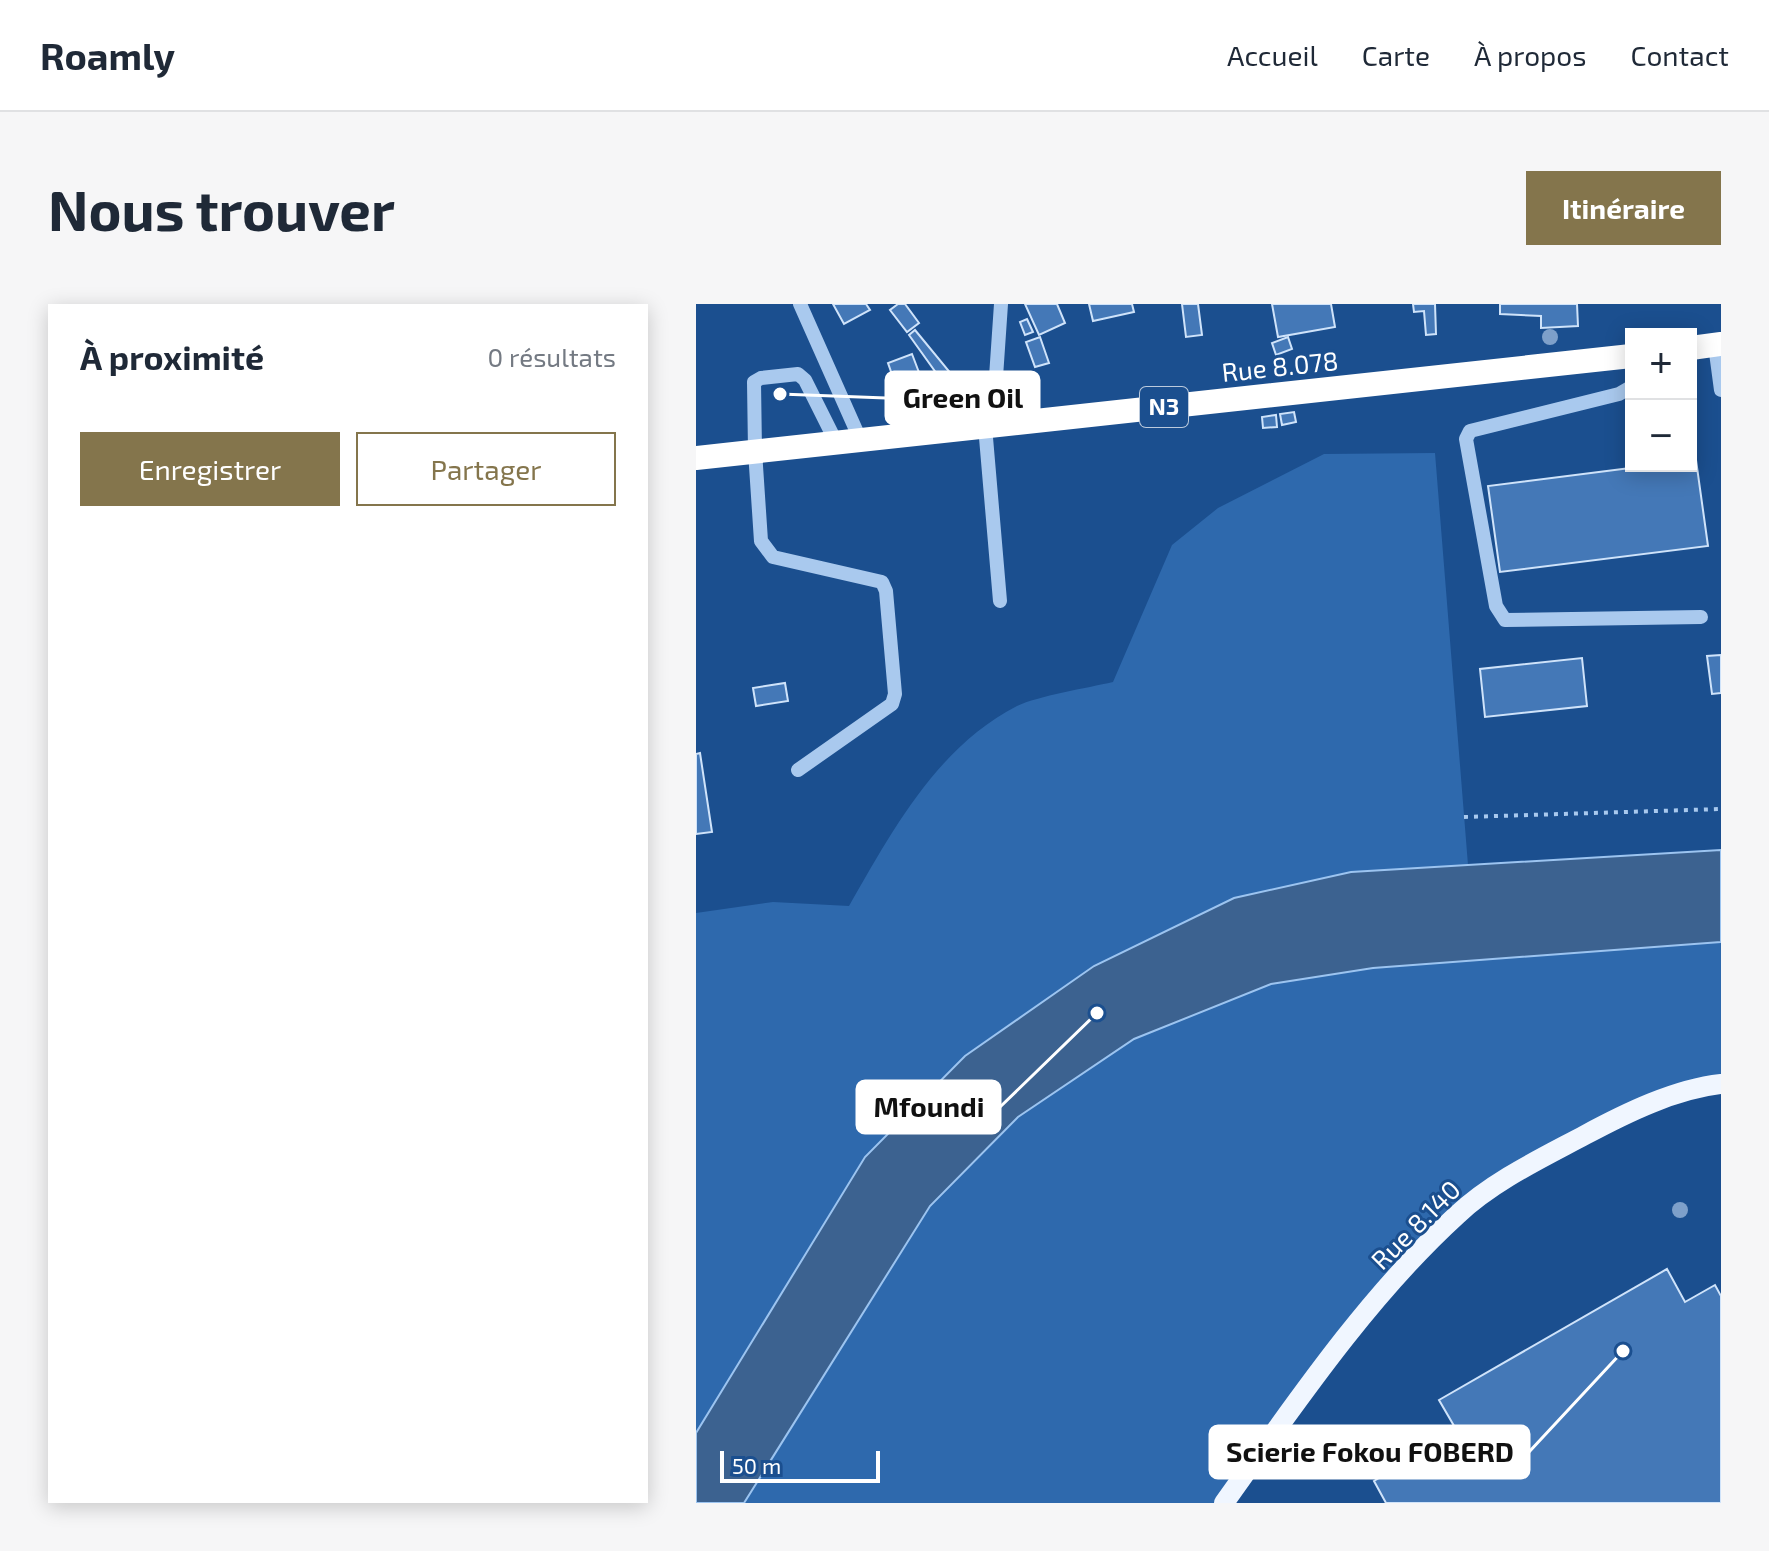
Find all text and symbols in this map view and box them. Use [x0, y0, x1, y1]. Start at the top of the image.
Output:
text: Roamly [40, 32, 175, 78]
text: Accueil [1227, 38, 1318, 72]
text: Carte [1362, 38, 1430, 72]
text: À propos [1474, 38, 1586, 72]
text: Contact [1630, 38, 1729, 72]
button: Itinéraire [1526, 171, 1721, 245]
text: Nous trouver [48, 175, 395, 242]
map controls [1625, 328, 1697, 472]
button: + [1625, 328, 1697, 400]
text: À proximité [80, 336, 264, 377]
text: 0 résultats [488, 341, 616, 372]
street label: Rue 8.078 [1220, 344, 1340, 387]
callout: Green Oil [886, 372, 1039, 424]
text: Green Oil [903, 380, 1024, 414]
road number: N3 [1140, 387, 1188, 427]
button: − [1625, 400, 1697, 472]
button: Enregistrer [80, 432, 340, 506]
button: Partager [356, 432, 616, 506]
callout: Mfoundi [857, 1081, 1000, 1133]
text: Mfoundi [873, 1089, 985, 1123]
street label: Rue 8.140 [1364, 1173, 1466, 1275]
callout: Scierie Fokou FOBERD [1210, 1426, 1529, 1478]
text: Scierie Fokou FOBERD [1226, 1434, 1514, 1468]
scale bar [720, 1447, 880, 1483]
text: 50 m [732, 1452, 781, 1478]

